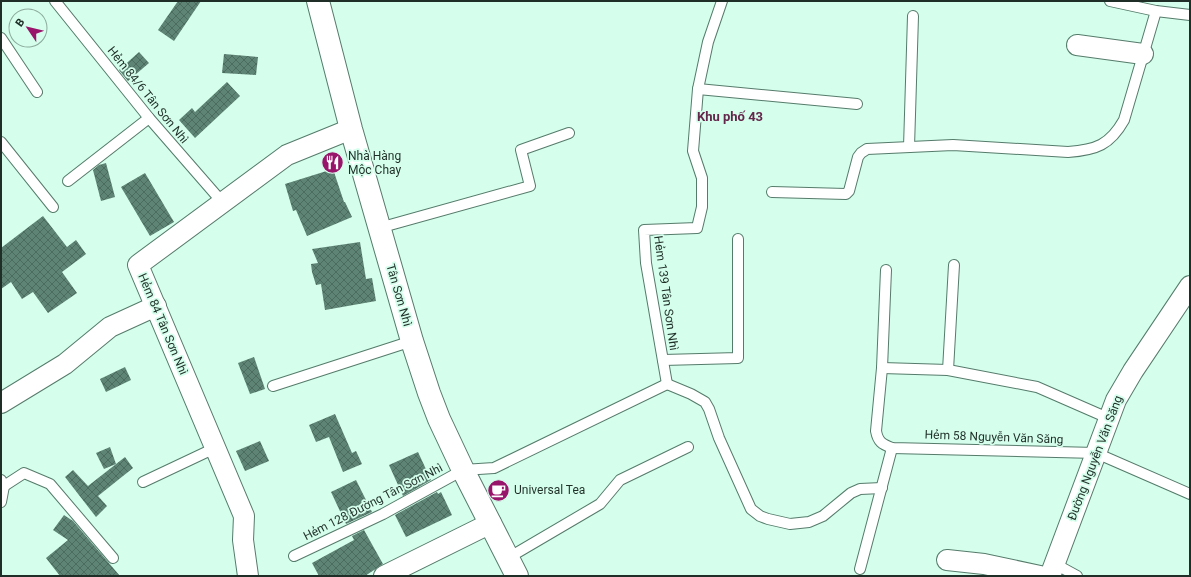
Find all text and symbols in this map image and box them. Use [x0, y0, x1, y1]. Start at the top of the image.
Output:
north arrow [8, 8, 48, 48]
text: B [13, 16, 28, 29]
street label: Hẻm 84/6 Tân Sơn Nhì [105, 44, 191, 146]
district label: Khu phố 43 [697, 109, 763, 124]
place label: Nhà Hàng Mộc Chay [348, 149, 401, 177]
restaurant icon: Nhà Hàng Mộc Chay [319, 150, 345, 176]
street label: Hẻm 139 Tân Sơn Nhì [651, 235, 681, 351]
street label: Tân Sơn Nhì [383, 262, 415, 328]
street label: Hẻm 84 Tân Sơn Nhì [135, 271, 191, 377]
street label: Đường Nguyễn Văn Săng [1065, 394, 1125, 522]
street label: Hẻm 58 Nguyễn Văn Săng [924, 428, 1064, 446]
street label: Hẻm 128 Đường Tân Sơn Nhì [301, 461, 445, 543]
cafe icon: Universal Tea [486, 477, 512, 503]
place label: Universal Tea [514, 483, 585, 497]

